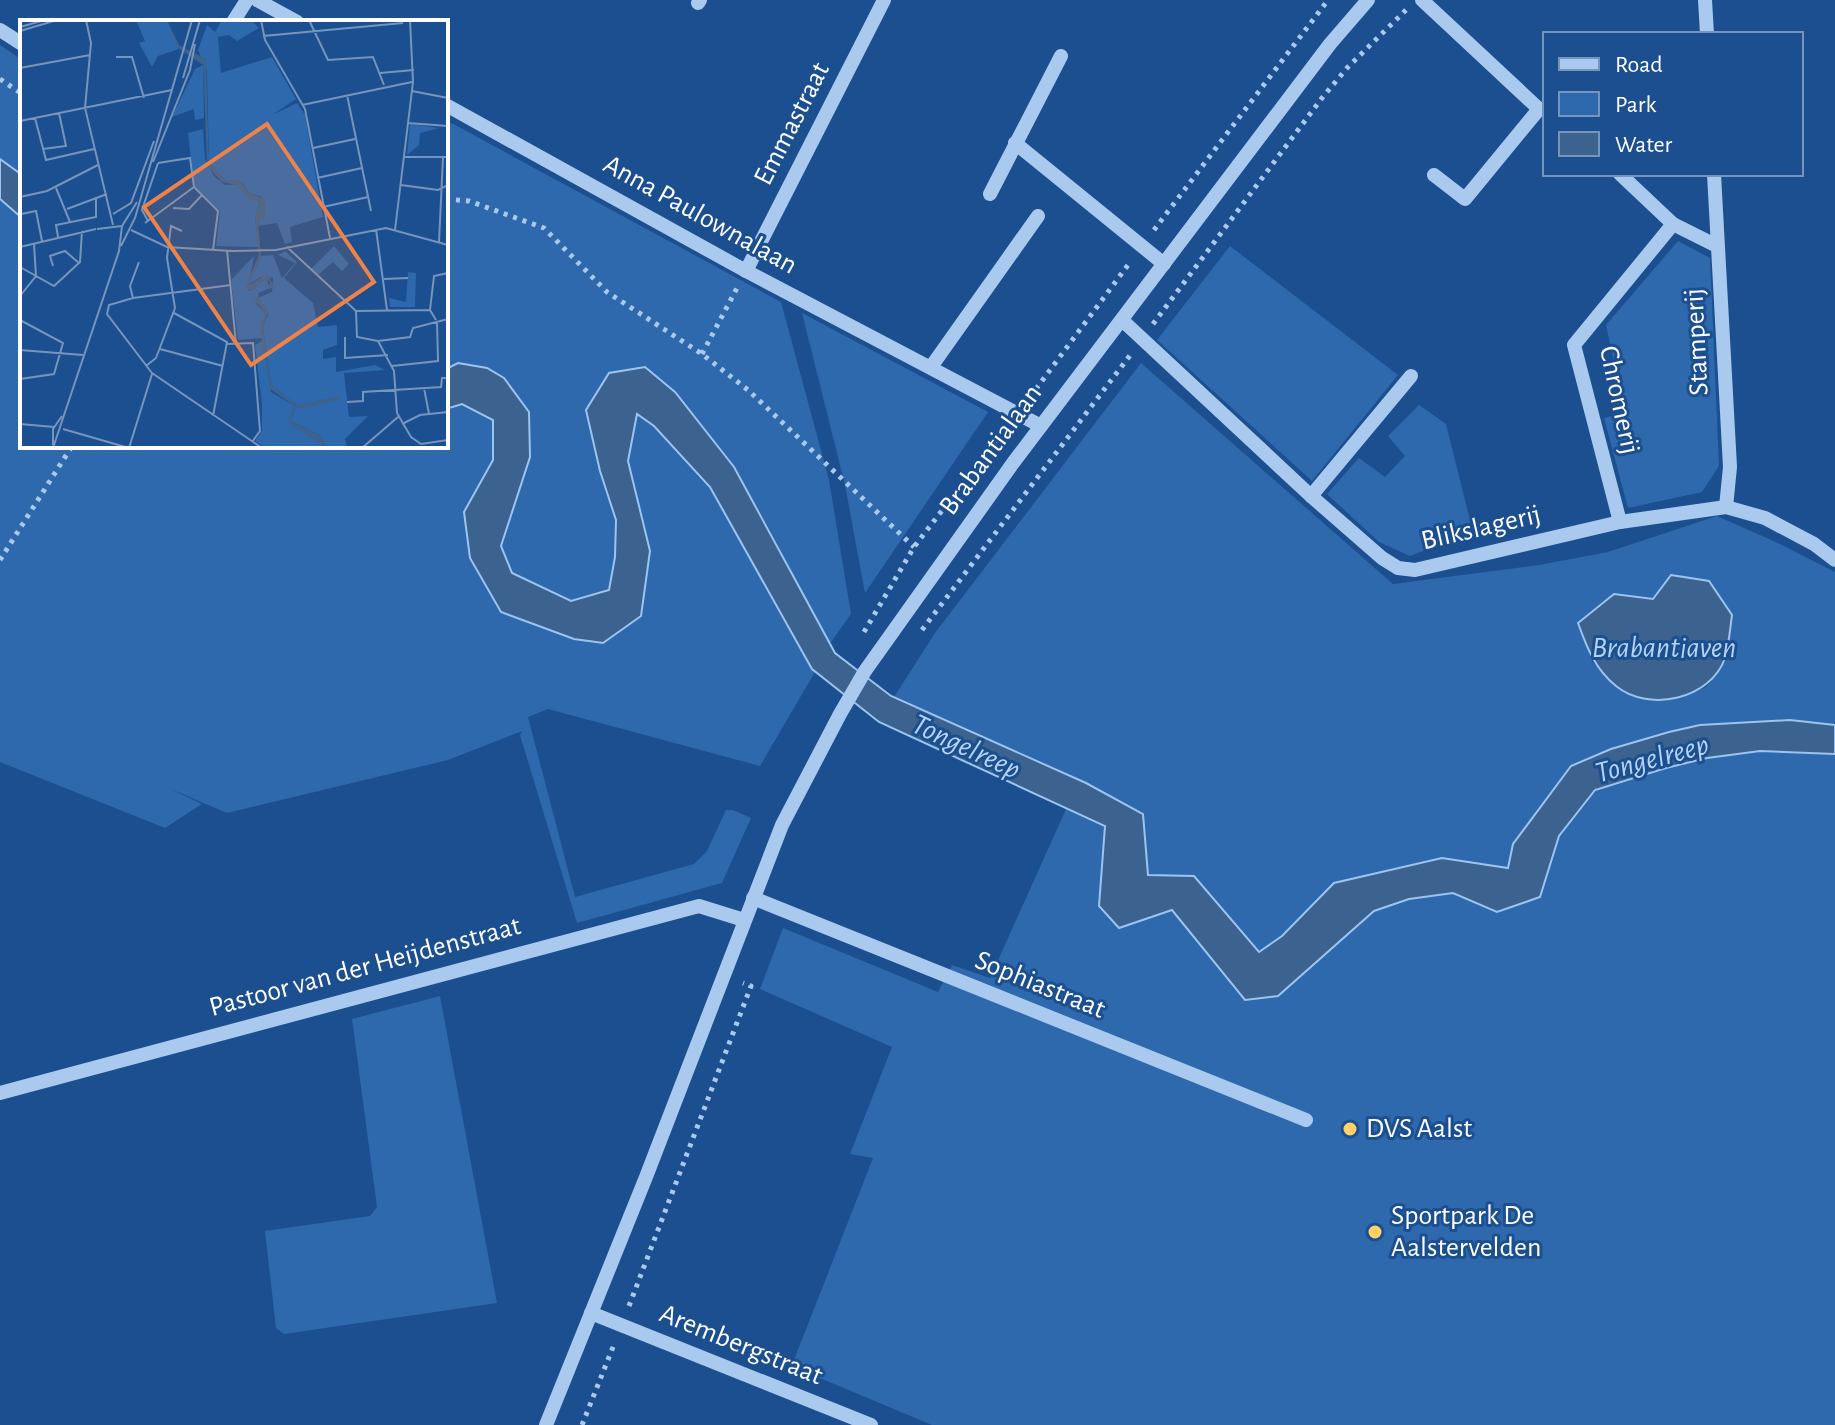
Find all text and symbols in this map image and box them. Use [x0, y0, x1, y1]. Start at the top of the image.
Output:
inset map [20, 20, 448, 448]
legend [1543, 32, 1803, 176]
text: Road [1615, 53, 1663, 77]
street label: Emmastraat [749, 58, 835, 190]
text: Park [1615, 93, 1656, 117]
text: Water [1615, 133, 1673, 157]
street label: Anna Paulownalaan [598, 150, 802, 280]
street label: Stamperij [1680, 288, 1714, 396]
street label: Chromerij [1594, 343, 1644, 457]
street label: Brabantialaan [935, 380, 1047, 520]
street label: Blikslagerij [1419, 501, 1543, 555]
water label: Brabantiaven [1592, 633, 1736, 663]
water label: Tongelreep [907, 709, 1025, 785]
water label: Tongelreep [1592, 730, 1712, 788]
street label: Pastoor van der Heijdenstraat [206, 912, 524, 1022]
street label: Sophiastraat [971, 946, 1109, 1024]
place label: DVS Aalst [1366, 1115, 1472, 1143]
marker: DVS Aalst [1341, 1120, 1359, 1138]
place label: Sportpark De Aalstervelden [1391, 1202, 1541, 1262]
marker: Sportpark De Aalstervelden [1366, 1223, 1384, 1241]
street label: Arembergstraat [656, 1300, 827, 1390]

